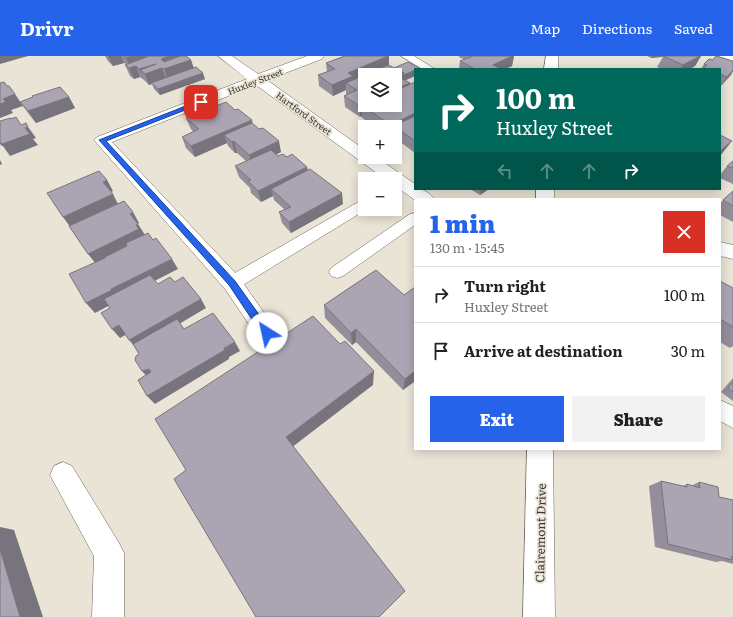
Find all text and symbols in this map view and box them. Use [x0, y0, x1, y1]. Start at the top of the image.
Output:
text: Drivr [20, 14, 74, 42]
text: Map [530, 18, 560, 38]
text: Directions [582, 18, 652, 38]
text: Saved [674, 18, 713, 38]
street label: Huxley Street [225, 64, 285, 98]
map controls [358, 68, 402, 216]
button: layers [358, 68, 402, 112]
text: 100 m [496, 76, 576, 118]
icon: right [430, 84, 482, 136]
pin [184, 85, 218, 119]
street label: Hartford Street [273, 88, 335, 138]
icon: arrive [190, 91, 212, 113]
text: Huxley Street [496, 114, 613, 141]
button: + [358, 120, 402, 164]
icon: left [494, 160, 516, 182]
icon: ahead [536, 160, 558, 182]
icon: ahead [578, 160, 600, 182]
icon: right [620, 160, 642, 182]
button: − [358, 172, 402, 216]
text: 1 min [430, 205, 495, 240]
button: close [663, 211, 705, 253]
text: 130 m · 15:45 [430, 238, 504, 257]
text: Turn right [464, 274, 546, 297]
text: 100 m [664, 283, 705, 306]
icon: right [430, 284, 452, 306]
text: Huxley Street [464, 297, 548, 316]
position arrow [246, 312, 288, 354]
text: Arrive at destination [464, 339, 623, 362]
text: 30 m [671, 339, 705, 362]
icon: arrive [430, 340, 452, 362]
button: Exit [430, 396, 564, 442]
button: Share [572, 396, 705, 442]
street label: Clairemont Drive [530, 483, 550, 583]

